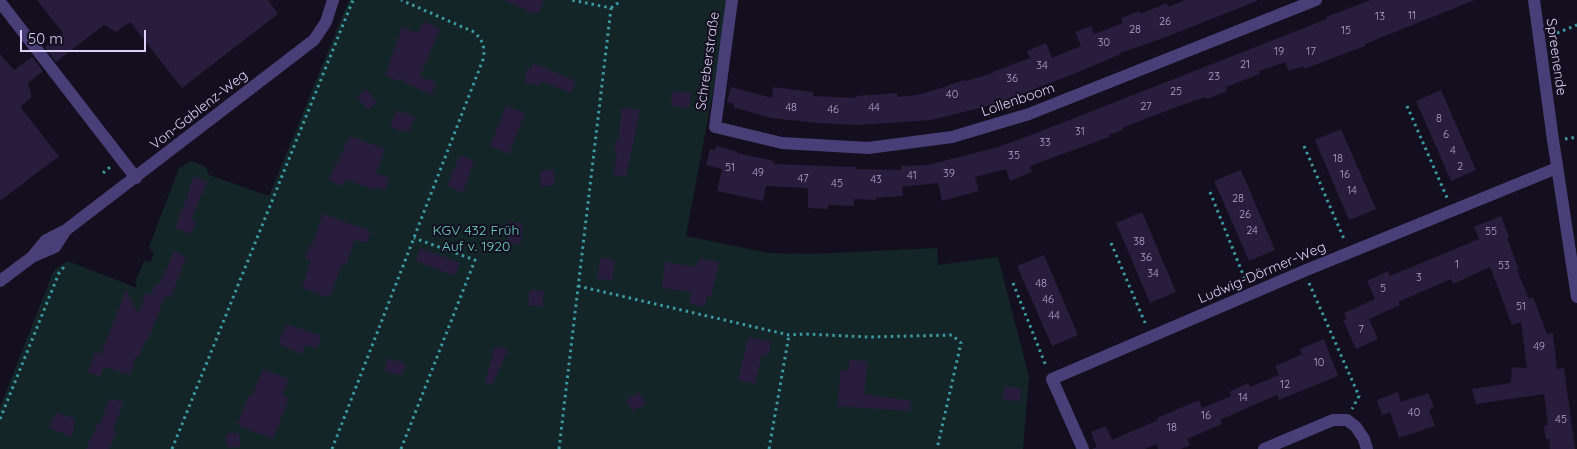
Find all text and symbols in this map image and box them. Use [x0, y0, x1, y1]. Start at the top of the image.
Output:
house number: 11 [1408, 9, 1416, 23]
house number: 13 [1375, 10, 1385, 24]
street label: Schreberstraße [693, 11, 723, 111]
house number: 26 [1159, 15, 1171, 29]
street label: Spreenende [1542, 17, 1570, 97]
scale bar [22, 20, 149, 52]
house number: 28 [1129, 23, 1141, 37]
house number: 15 [1341, 24, 1351, 38]
text: 50 m [28, 29, 63, 48]
house number: 30 [1098, 36, 1110, 50]
house number: 19 [1274, 45, 1284, 59]
house number: 17 [1306, 45, 1316, 59]
house number: 21 [1240, 58, 1250, 72]
house number: 34 [1036, 59, 1048, 73]
street label: Von-Gablenz-Weg [147, 67, 251, 153]
house number: 23 [1208, 70, 1220, 84]
house number: 36 [1006, 72, 1018, 86]
street label: Lollenboom [979, 80, 1057, 120]
house number: 25 [1170, 85, 1182, 99]
house number: 40 [946, 88, 958, 102]
house number: 27 [1140, 100, 1152, 114]
house number: 48 [785, 101, 797, 115]
house number: 44 [868, 101, 880, 115]
house number: 46 [827, 103, 839, 117]
house number: 8 [1436, 112, 1442, 126]
house number: 31 [1075, 125, 1085, 139]
house number: 6 [1443, 128, 1449, 142]
house number: 33 [1039, 136, 1051, 150]
house number: 4 [1450, 144, 1456, 158]
house number: 35 [1008, 149, 1020, 163]
house number: 18 [1333, 152, 1343, 166]
house number: 2 [1457, 160, 1463, 174]
house number: 51 [725, 161, 735, 175]
house number: 49 [752, 166, 764, 180]
house number: 39 [943, 167, 955, 181]
house number: 16 [1340, 168, 1350, 182]
house number: 41 [907, 169, 917, 183]
house number: 47 [797, 172, 809, 186]
house number: 43 [870, 173, 882, 187]
house number: 45 [831, 177, 843, 191]
house number: 14 [1347, 184, 1357, 198]
house number: 28 [1232, 192, 1244, 206]
house number: 26 [1239, 208, 1251, 222]
park label: KGV 432 Früh Auf v. 1920 [432, 223, 520, 256]
house number: 24 [1246, 224, 1258, 238]
house number: 55 [1485, 225, 1497, 239]
house number: 38 [1133, 235, 1145, 249]
street label: Ludwig-Dörmer-Weg [1196, 239, 1328, 307]
house number: 36 [1140, 251, 1152, 265]
house number: 1 [1455, 258, 1459, 272]
house number: 53 [1498, 259, 1510, 273]
house number: 34 [1147, 267, 1159, 281]
house number: 3 [1416, 271, 1422, 285]
house number: 48 [1035, 277, 1047, 291]
house number: 5 [1380, 282, 1386, 296]
house number: 46 [1042, 293, 1054, 307]
house number: 51 [1516, 300, 1526, 314]
house number: 44 [1048, 309, 1060, 323]
house number: 7 [1358, 323, 1364, 337]
house number: 49 [1533, 340, 1545, 354]
house number: 10 [1314, 356, 1324, 370]
house number: 12 [1280, 378, 1290, 392]
house number: 14 [1238, 391, 1248, 405]
house number: 40 [1408, 406, 1420, 420]
house number: 16 [1201, 409, 1211, 423]
house number: 45 [1555, 413, 1567, 427]
house number: 18 [1167, 421, 1177, 435]

